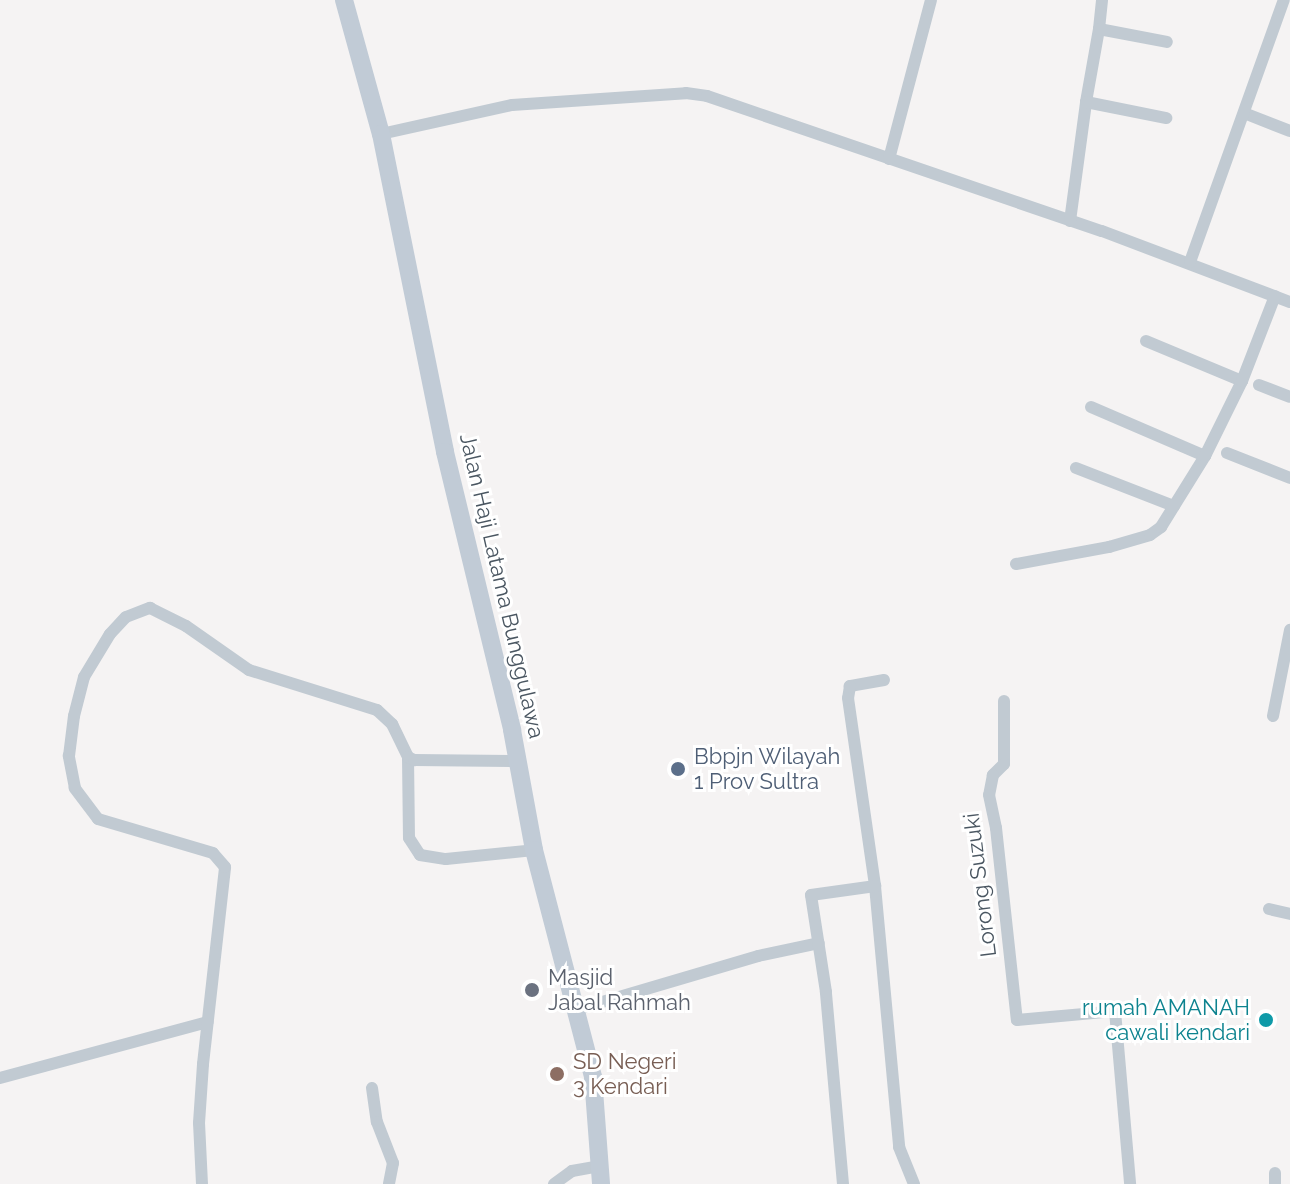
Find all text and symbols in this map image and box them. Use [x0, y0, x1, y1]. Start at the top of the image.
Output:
street label: Jalan Haji Latama Bunggulawa [454, 431, 550, 741]
place label: Bbpjn Wilayah 1 Prov Sultra [694, 743, 841, 794]
marker: Bbpjn Wilayah 1 Prov Sultra [669, 760, 687, 778]
street label: Lorong Suzuki [958, 811, 1002, 959]
place label: Masjid Jabal Rahmah [548, 964, 692, 1016]
marker: Masjid Jabal Rahmah [523, 981, 541, 999]
place label: rumah AMANAH cawali kendari [1081, 994, 1250, 1046]
marker: rumah AMANAH cawali kendari [1257, 1011, 1275, 1029]
place label: SD Negeri 3 Kendari [573, 1048, 676, 1100]
marker: SD Negeri 3 Kendari [548, 1065, 566, 1083]

